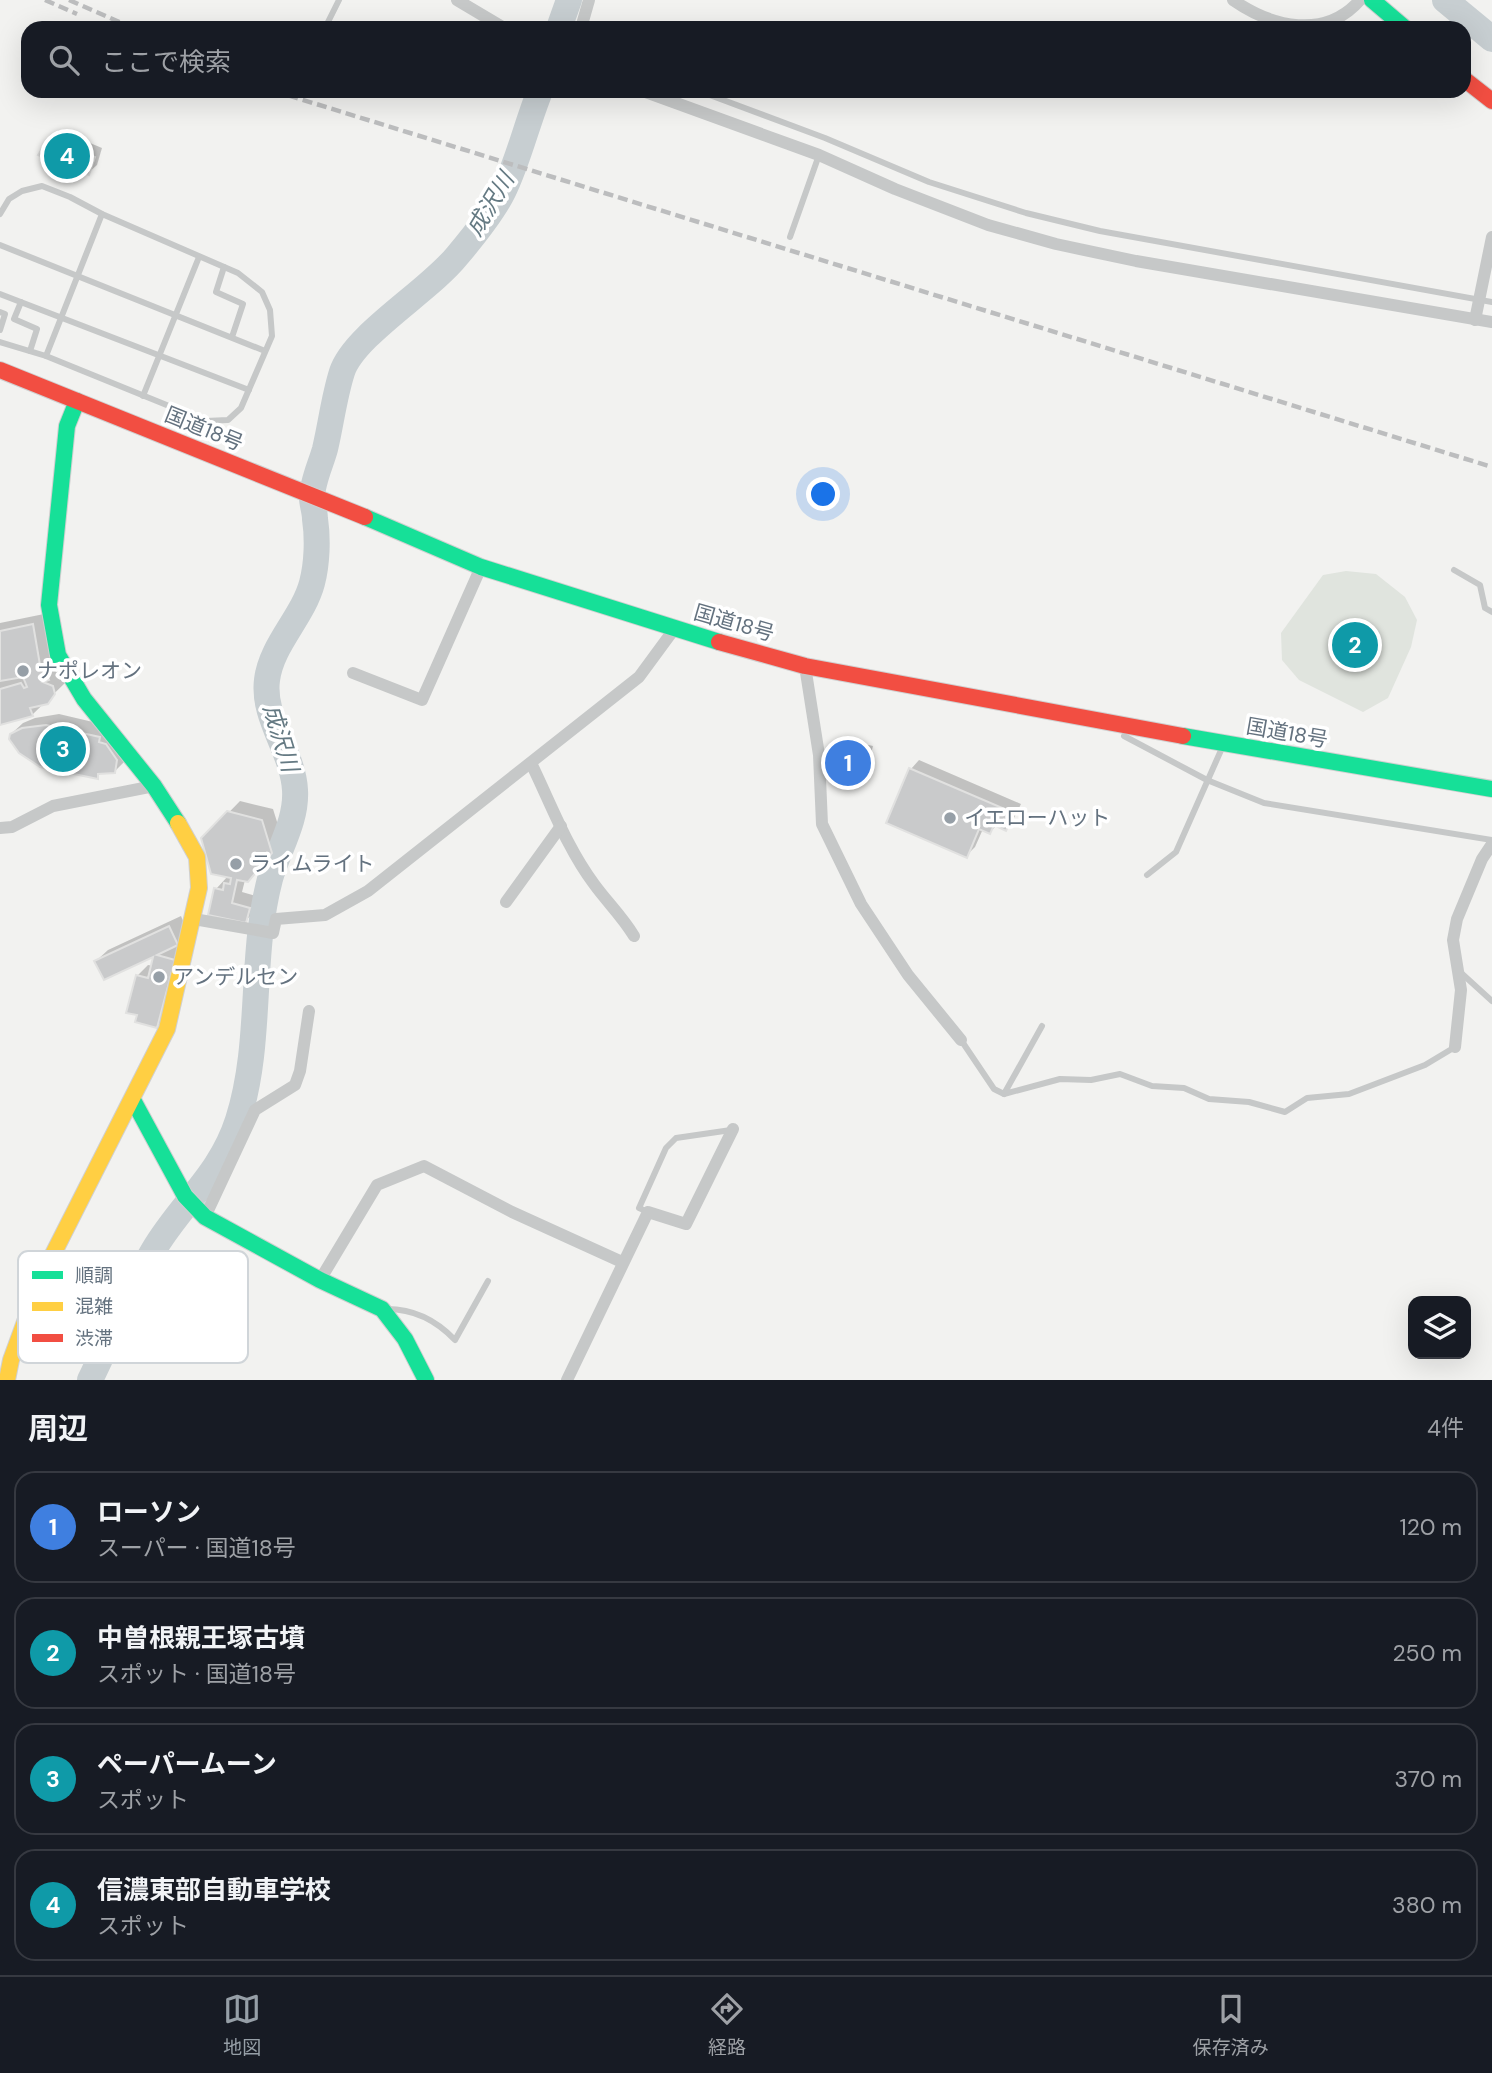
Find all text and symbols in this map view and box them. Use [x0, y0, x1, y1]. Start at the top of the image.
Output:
search box [21, 21, 1471, 98]
icon: search [45, 41, 83, 79]
text: ここで検索 [101, 45, 231, 79]
pin: 4 [44, 130, 90, 182]
water label: 成沢川 [459, 164, 522, 241]
street label: 国道18号 [161, 401, 247, 457]
your location [806, 477, 840, 511]
street label: 国道18号 [691, 598, 777, 648]
pin: 2 [1332, 619, 1378, 671]
place label: ナポレオン [37, 657, 142, 685]
marker: ナポレオン [15, 663, 31, 679]
water label: 成沢川 [257, 701, 306, 778]
street label: 国道18号 [1244, 712, 1330, 754]
pin: 3 [40, 723, 86, 775]
pin: 1 [825, 737, 871, 789]
place label: イエローハット [964, 804, 1110, 832]
marker: イエローハット [942, 810, 958, 826]
place label: ライムライト [250, 850, 375, 878]
marker: ライムライト [228, 856, 244, 872]
place label: アンデルセン [173, 963, 298, 991]
marker: アンデルセン [151, 969, 167, 985]
legend [18, 1251, 248, 1363]
text: 順調 [75, 1263, 113, 1288]
text: 混雑 [75, 1294, 113, 1319]
map controls [1408, 1296, 1471, 1359]
button: layers [1408, 1296, 1471, 1359]
text: 渋滞 [75, 1326, 113, 1351]
text: 周辺 [28, 1409, 88, 1448]
text: 4件 [1427, 1413, 1464, 1443]
text: ローソン [97, 1495, 201, 1529]
text: 1 [49, 1512, 57, 1542]
text: 120 m [1399, 1512, 1462, 1542]
text: スーパー · 国道18号 [97, 1533, 296, 1563]
text: 中曽根親王塚古墳 [97, 1621, 305, 1655]
text: 2 [46, 1638, 60, 1668]
text: 250 m [1392, 1638, 1462, 1668]
text: スポット · 国道18号 [97, 1659, 296, 1689]
text: ペーパームーン [97, 1747, 277, 1781]
text: 3 [46, 1764, 60, 1794]
text: 370 m [1394, 1764, 1462, 1794]
text: スポット [97, 1785, 189, 1815]
text: 信濃東部自動車学校 [97, 1873, 331, 1907]
text: 4 [46, 1890, 60, 1920]
text: 380 m [1392, 1890, 1462, 1920]
text: スポット [97, 1911, 189, 1941]
tab: 地図 [223, 1990, 261, 2060]
tab: 経路 [708, 1990, 746, 2060]
tab: 保存済み [1193, 1990, 1269, 2060]

